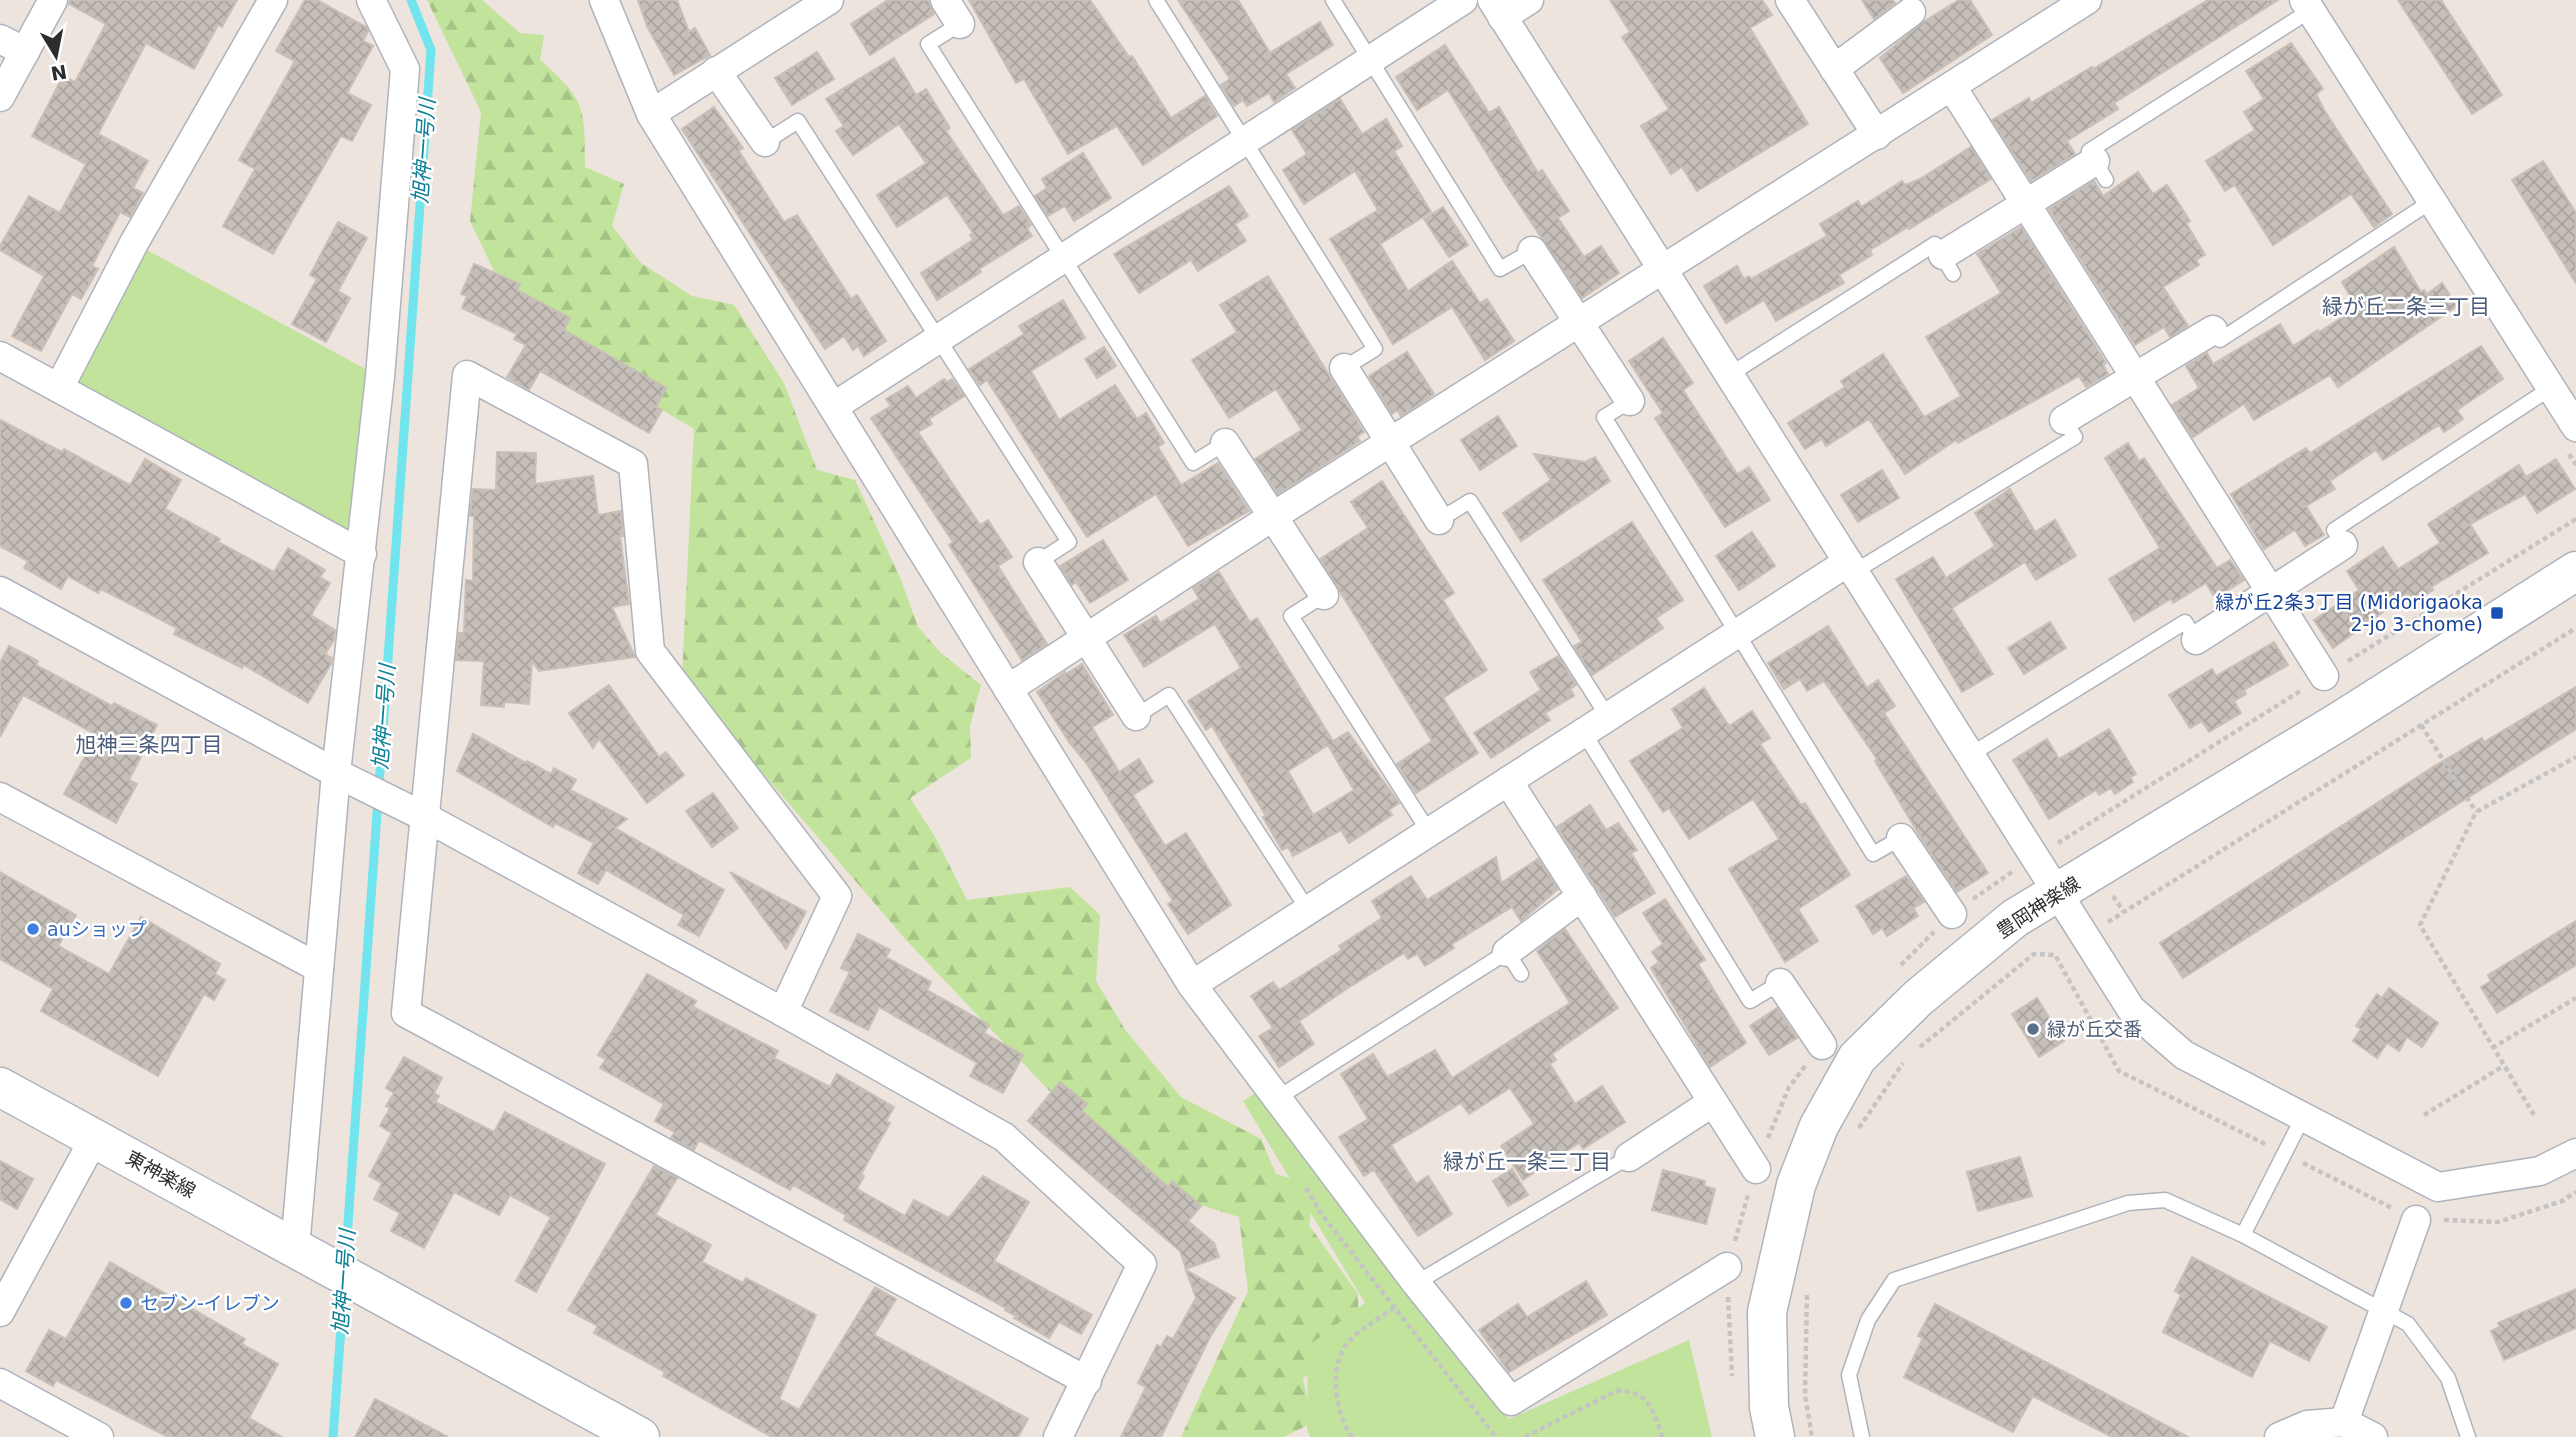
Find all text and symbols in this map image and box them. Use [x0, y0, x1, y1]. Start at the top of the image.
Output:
north arrow [21, 21, 91, 91]
text: N [49, 61, 69, 85]
water label: 旭神一号川 [408, 96, 440, 204]
district label: 緑が丘二条三丁目 [2322, 295, 2490, 319]
place label: 緑が丘2条3丁目 (Midorigaoka 2-jo 3-chome) [2215, 591, 2483, 635]
marker: 緑が丘2条3丁目 (Midorigaoka 2-jo 3-chome) [2489, 605, 2505, 621]
water label: 旭神一号川 [368, 662, 400, 770]
district label: 旭神三条四丁目 [76, 733, 223, 757]
street label: 豊岡神楽線 [1992, 872, 2084, 942]
place label: auショップ [47, 918, 147, 940]
marker: auショップ [25, 921, 41, 937]
place label: 緑が丘交番 [2047, 1018, 2142, 1040]
marker: 緑が丘交番 [2025, 1021, 2041, 1037]
street label: 東神楽線 [122, 1146, 200, 1202]
district label: 緑が丘一条三丁目 [1443, 1150, 1611, 1174]
water label: 旭神一号川 [328, 1227, 360, 1335]
place label: セブン-イレブン [140, 1292, 280, 1314]
marker: セブン-イレブン [118, 1295, 134, 1311]

